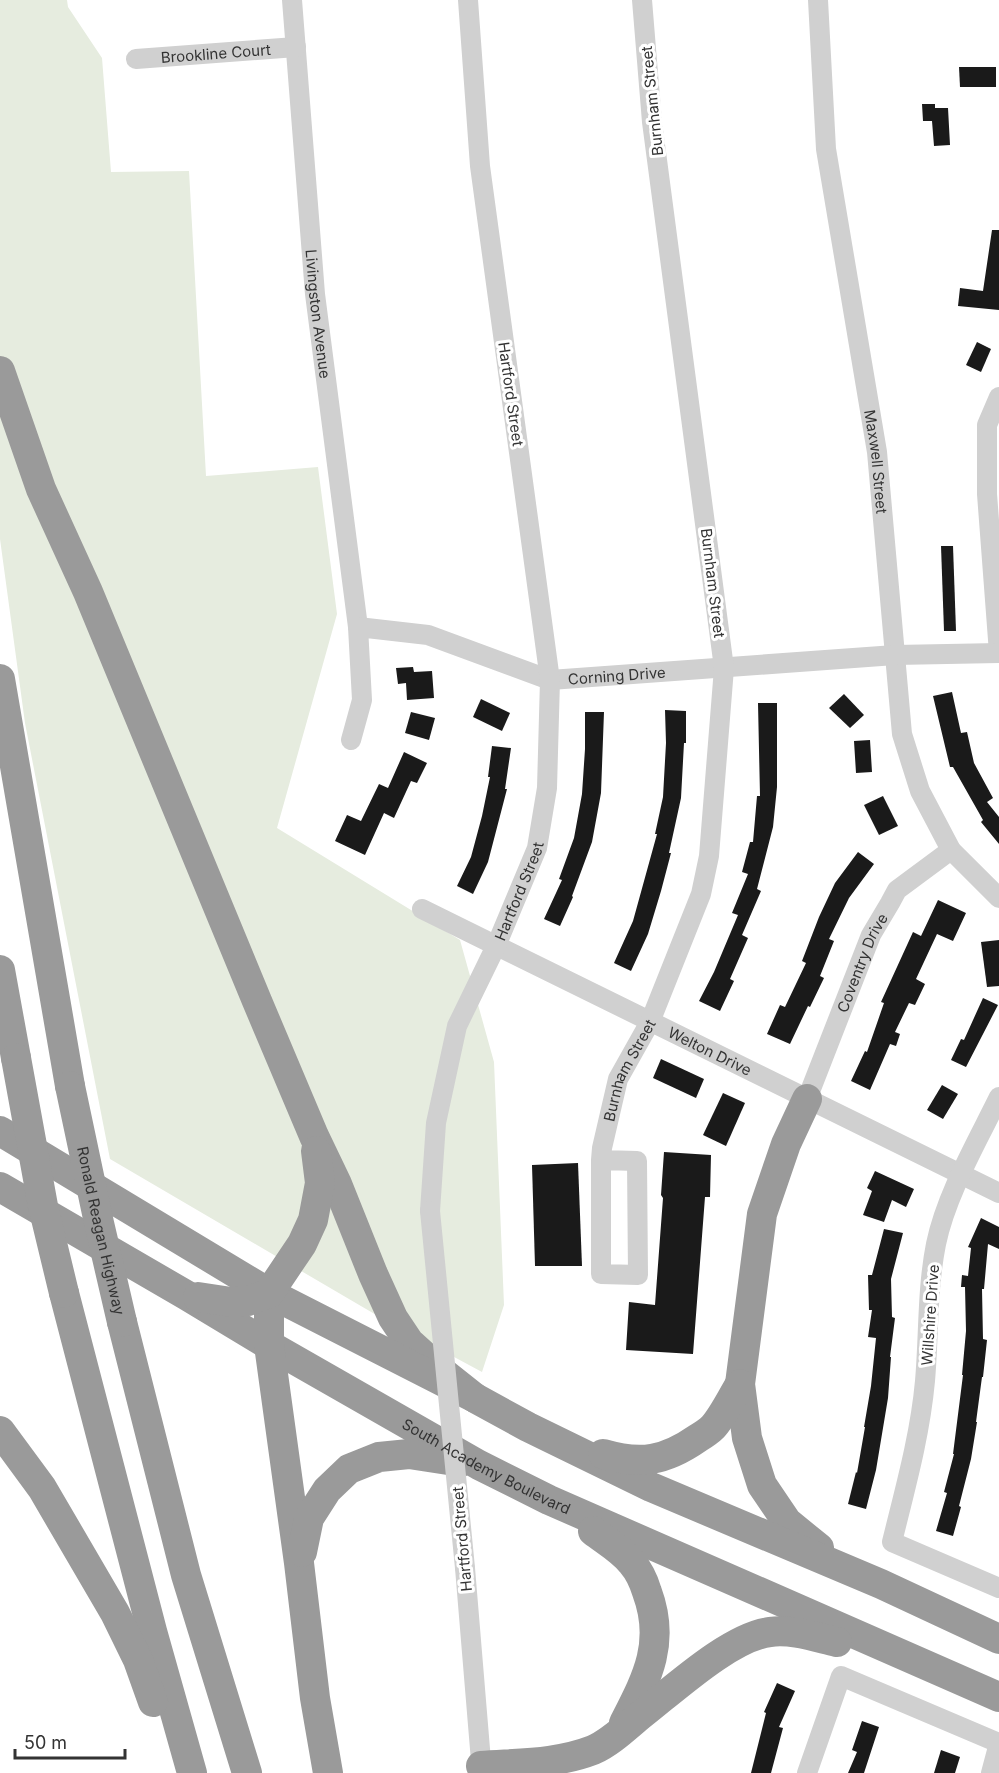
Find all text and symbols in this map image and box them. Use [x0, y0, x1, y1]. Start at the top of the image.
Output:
street label: Brookline Court [160, 39, 272, 67]
street label: Burnham Street [637, 45, 667, 157]
street label: Livingston Avenue [302, 249, 335, 380]
street label: Hartford Street [494, 341, 528, 448]
street label: Maxwell Street [861, 408, 892, 515]
street label: Burnham Street [697, 527, 729, 639]
street label: Corning Drive [567, 662, 666, 688]
street label: Hartford Street [490, 840, 547, 943]
street label: Coventry Drive [832, 909, 891, 1015]
street label: Burnham Street [599, 1016, 659, 1123]
street label: Welton Drive [665, 1022, 755, 1079]
street label: Ronald Reagan Highway [74, 1145, 130, 1317]
street label: Willshire Drive [917, 1264, 943, 1366]
street label: South Academy Boulevard [399, 1414, 574, 1518]
street label: Hartford Street [448, 1486, 476, 1592]
scale bar [15, 1722, 124, 1760]
text: 50 m [24, 1732, 67, 1753]

